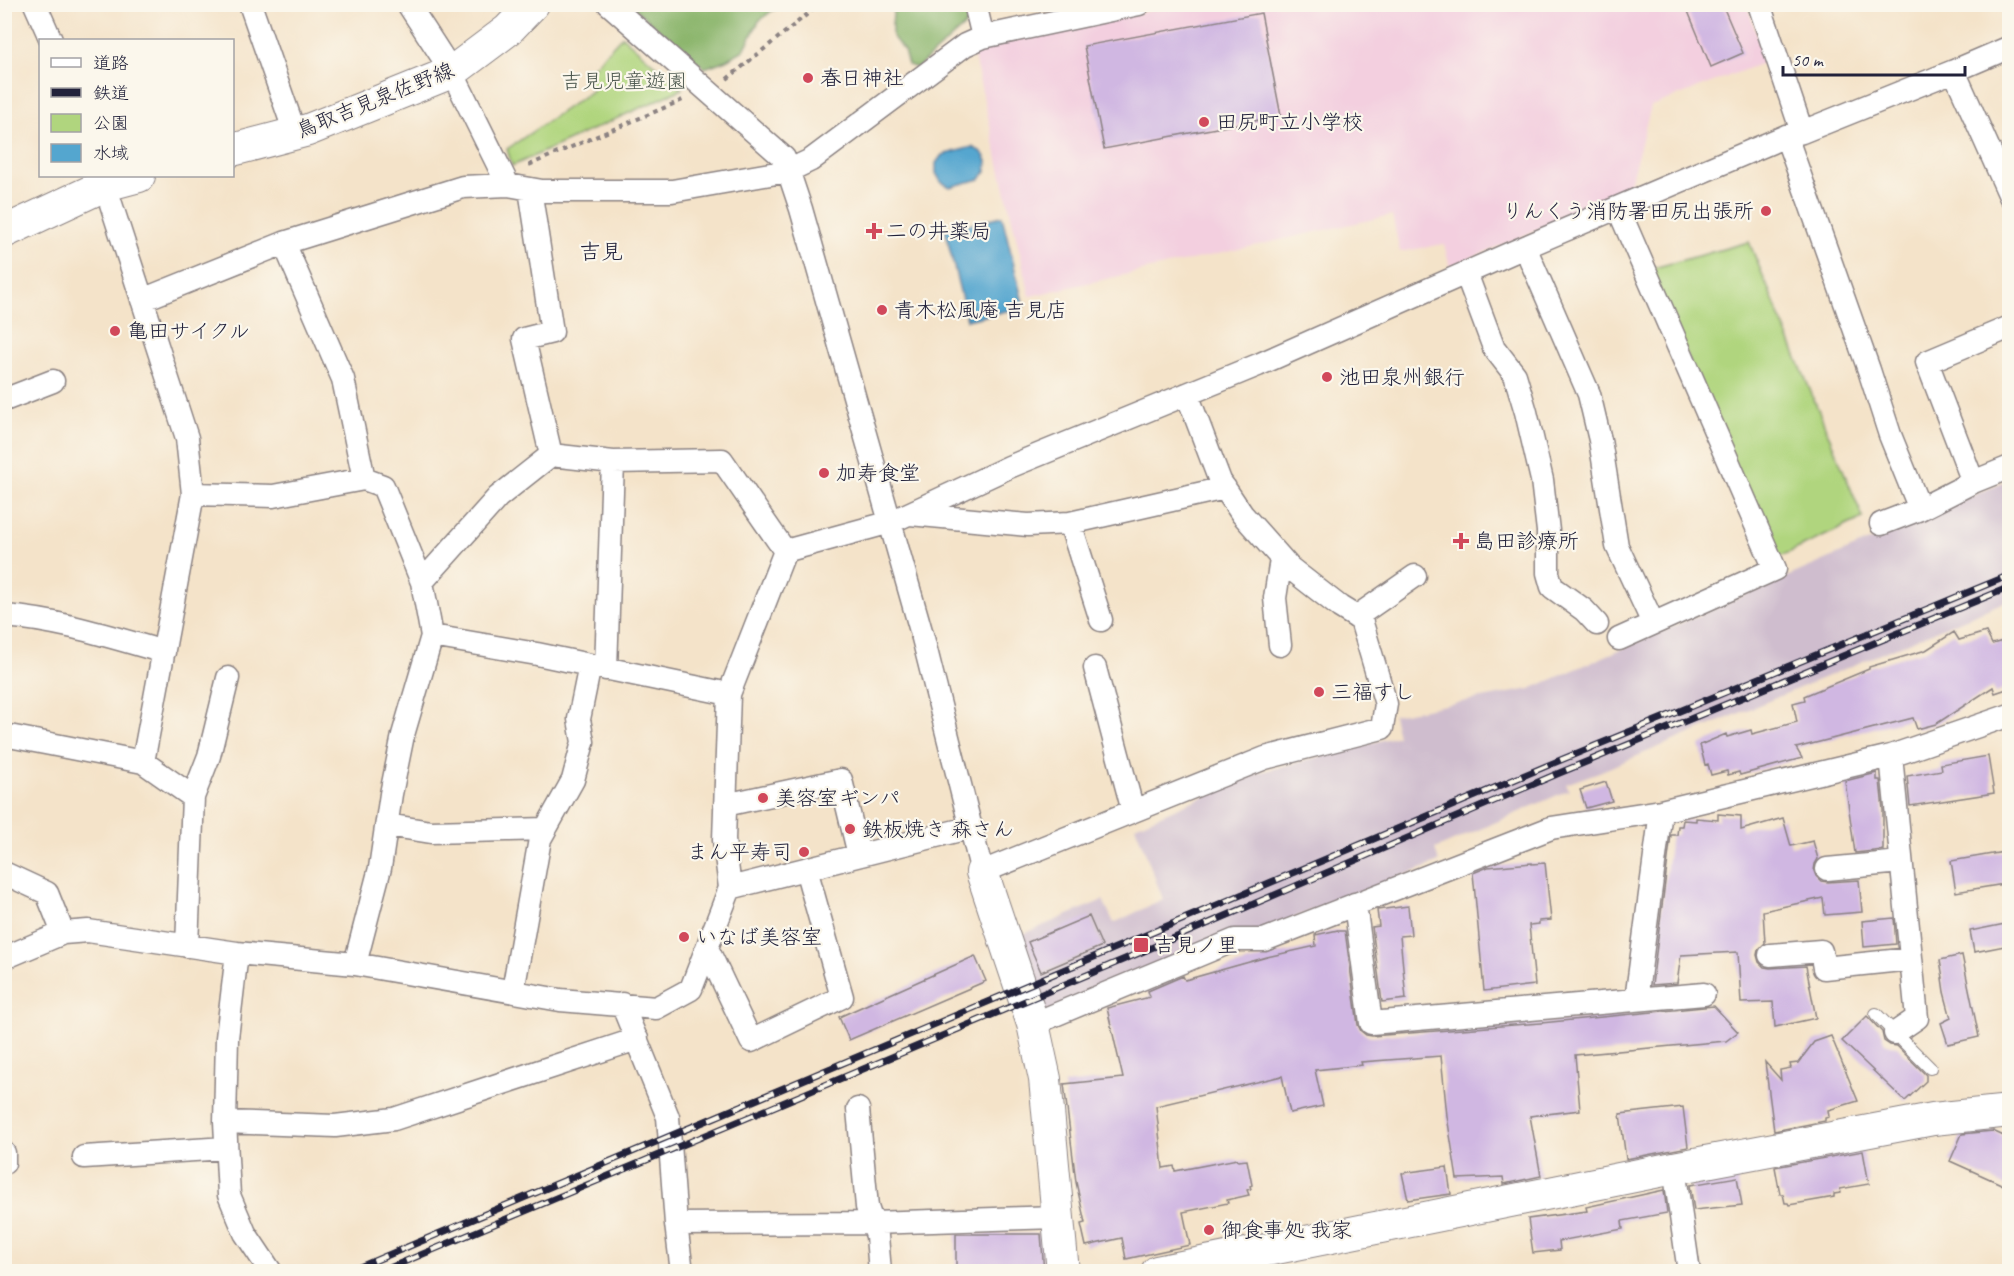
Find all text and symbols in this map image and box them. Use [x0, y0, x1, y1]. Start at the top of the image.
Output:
legend [39, 39, 234, 177]
scale bar [1783, 39, 1964, 77]
text: 50 m [1792, 49, 1825, 71]
text: 道路 [93, 52, 129, 74]
street label: 鳥取吉見泉佐野線 [292, 56, 458, 144]
place label: 春日神社 [820, 65, 904, 91]
park label: 吉見児童遊園 [561, 68, 687, 94]
marker: 春日神社 [801, 71, 815, 85]
text: 鉄道 [93, 82, 129, 104]
place label: 田尻町立小学校 [1216, 109, 1363, 135]
text: 公園 [93, 112, 129, 134]
marker: 田尻町立小学校 [1197, 115, 1211, 129]
text: 水域 [93, 142, 129, 164]
place label: りんくう消防署田尻出張所 [1502, 198, 1754, 224]
marker: りんくう消防署田尻出張所 [1759, 204, 1773, 218]
place label: 二の井薬局 [886, 218, 991, 244]
marker: 二の井薬局 [867, 224, 881, 238]
district label: 吉見 [579, 238, 623, 266]
place label: 青木松風庵 吉見店 [894, 297, 1067, 323]
marker: 青木松風庵 吉見店 [875, 303, 889, 317]
place label: 亀田サイクル [127, 318, 250, 344]
marker: 亀田サイクル [108, 324, 122, 338]
place label: 池田泉州銀行 [1339, 364, 1465, 390]
marker: 池田泉州銀行 [1320, 370, 1334, 384]
place label: 加寿食堂 [836, 460, 920, 486]
marker: 加寿食堂 [817, 466, 831, 480]
place label: 島田診療所 [1474, 528, 1579, 554]
marker: 島田診療所 [1452, 532, 1470, 550]
place label: 三福すし [1331, 679, 1415, 705]
marker: 三福すし [1312, 685, 1326, 699]
place label: 美容室ギンパ [775, 785, 900, 811]
marker: 美容室ギンパ [756, 791, 770, 805]
place label: 鉄板焼き 森さん [862, 816, 1014, 842]
marker: 鉄板焼き 森さん [843, 822, 857, 836]
place label: まん平寿司 [687, 839, 792, 865]
marker: まん平寿司 [797, 845, 811, 859]
place label: いなば美容室 [696, 924, 822, 950]
marker: いなば美容室 [677, 930, 691, 944]
place label: 吉見ノ里 [1154, 932, 1238, 958]
marker: 吉見ノ里 [1132, 936, 1150, 954]
place label: 御食事処 我家 [1221, 1217, 1352, 1243]
marker: 御食事処 我家 [1202, 1223, 1216, 1237]

